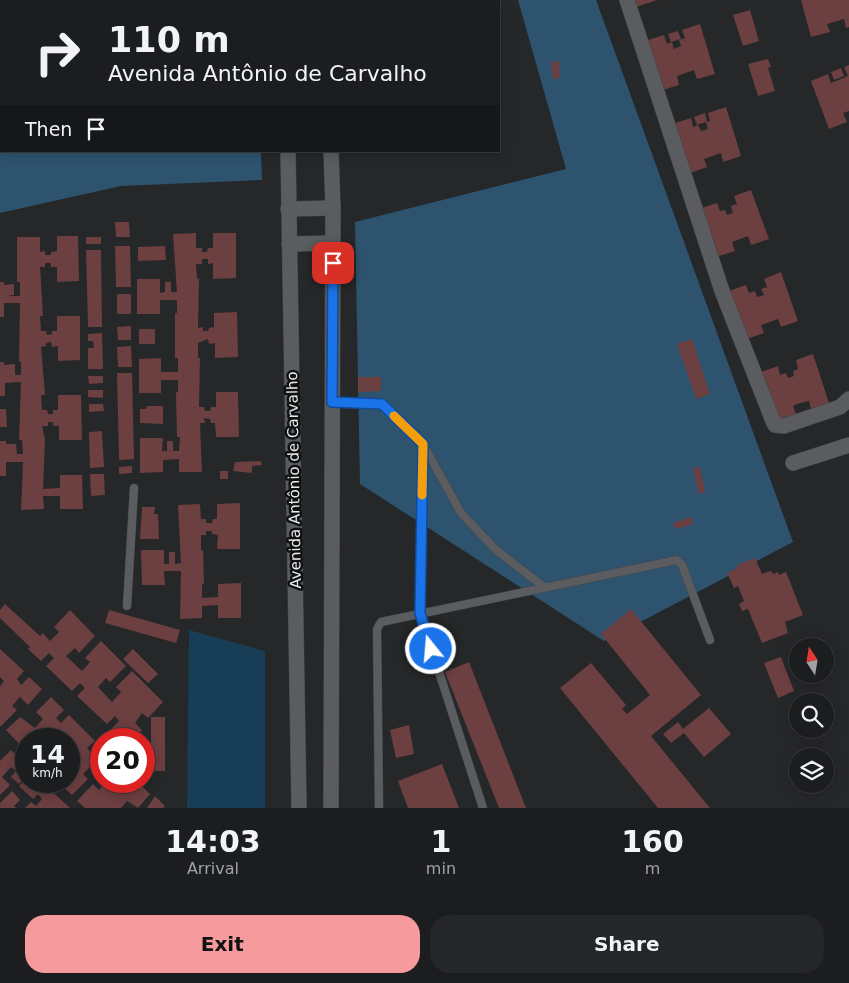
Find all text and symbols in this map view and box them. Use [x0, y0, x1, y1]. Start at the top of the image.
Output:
icon: right [25, 20, 90, 85]
text: 110 m [108, 20, 230, 60]
text: Avenida Antônio de Carvalho [108, 61, 427, 86]
icon: arrive [82, 115, 110, 143]
text: Then [25, 118, 72, 140]
pin [312, 242, 354, 284]
icon: arrive [319, 249, 347, 277]
street label: Avenida Antônio de Carvalho [283, 371, 305, 589]
position arrow [404, 622, 456, 674]
north arrow [789, 638, 834, 682]
map controls [789, 638, 834, 793]
button: search [789, 693, 834, 738]
speed limit sign: 20 [90, 728, 155, 793]
text: 14 [30, 740, 65, 769]
button: layers [789, 748, 834, 793]
text: km/h [32, 766, 63, 780]
text: 14:03 [165, 824, 261, 859]
text: 1 [430, 824, 451, 859]
text: 160 [621, 824, 684, 859]
text: Arrival [187, 859, 239, 878]
text: min [426, 859, 456, 878]
text: m [645, 859, 660, 878]
button: Exit [25, 915, 420, 973]
button: Share [430, 915, 824, 973]

